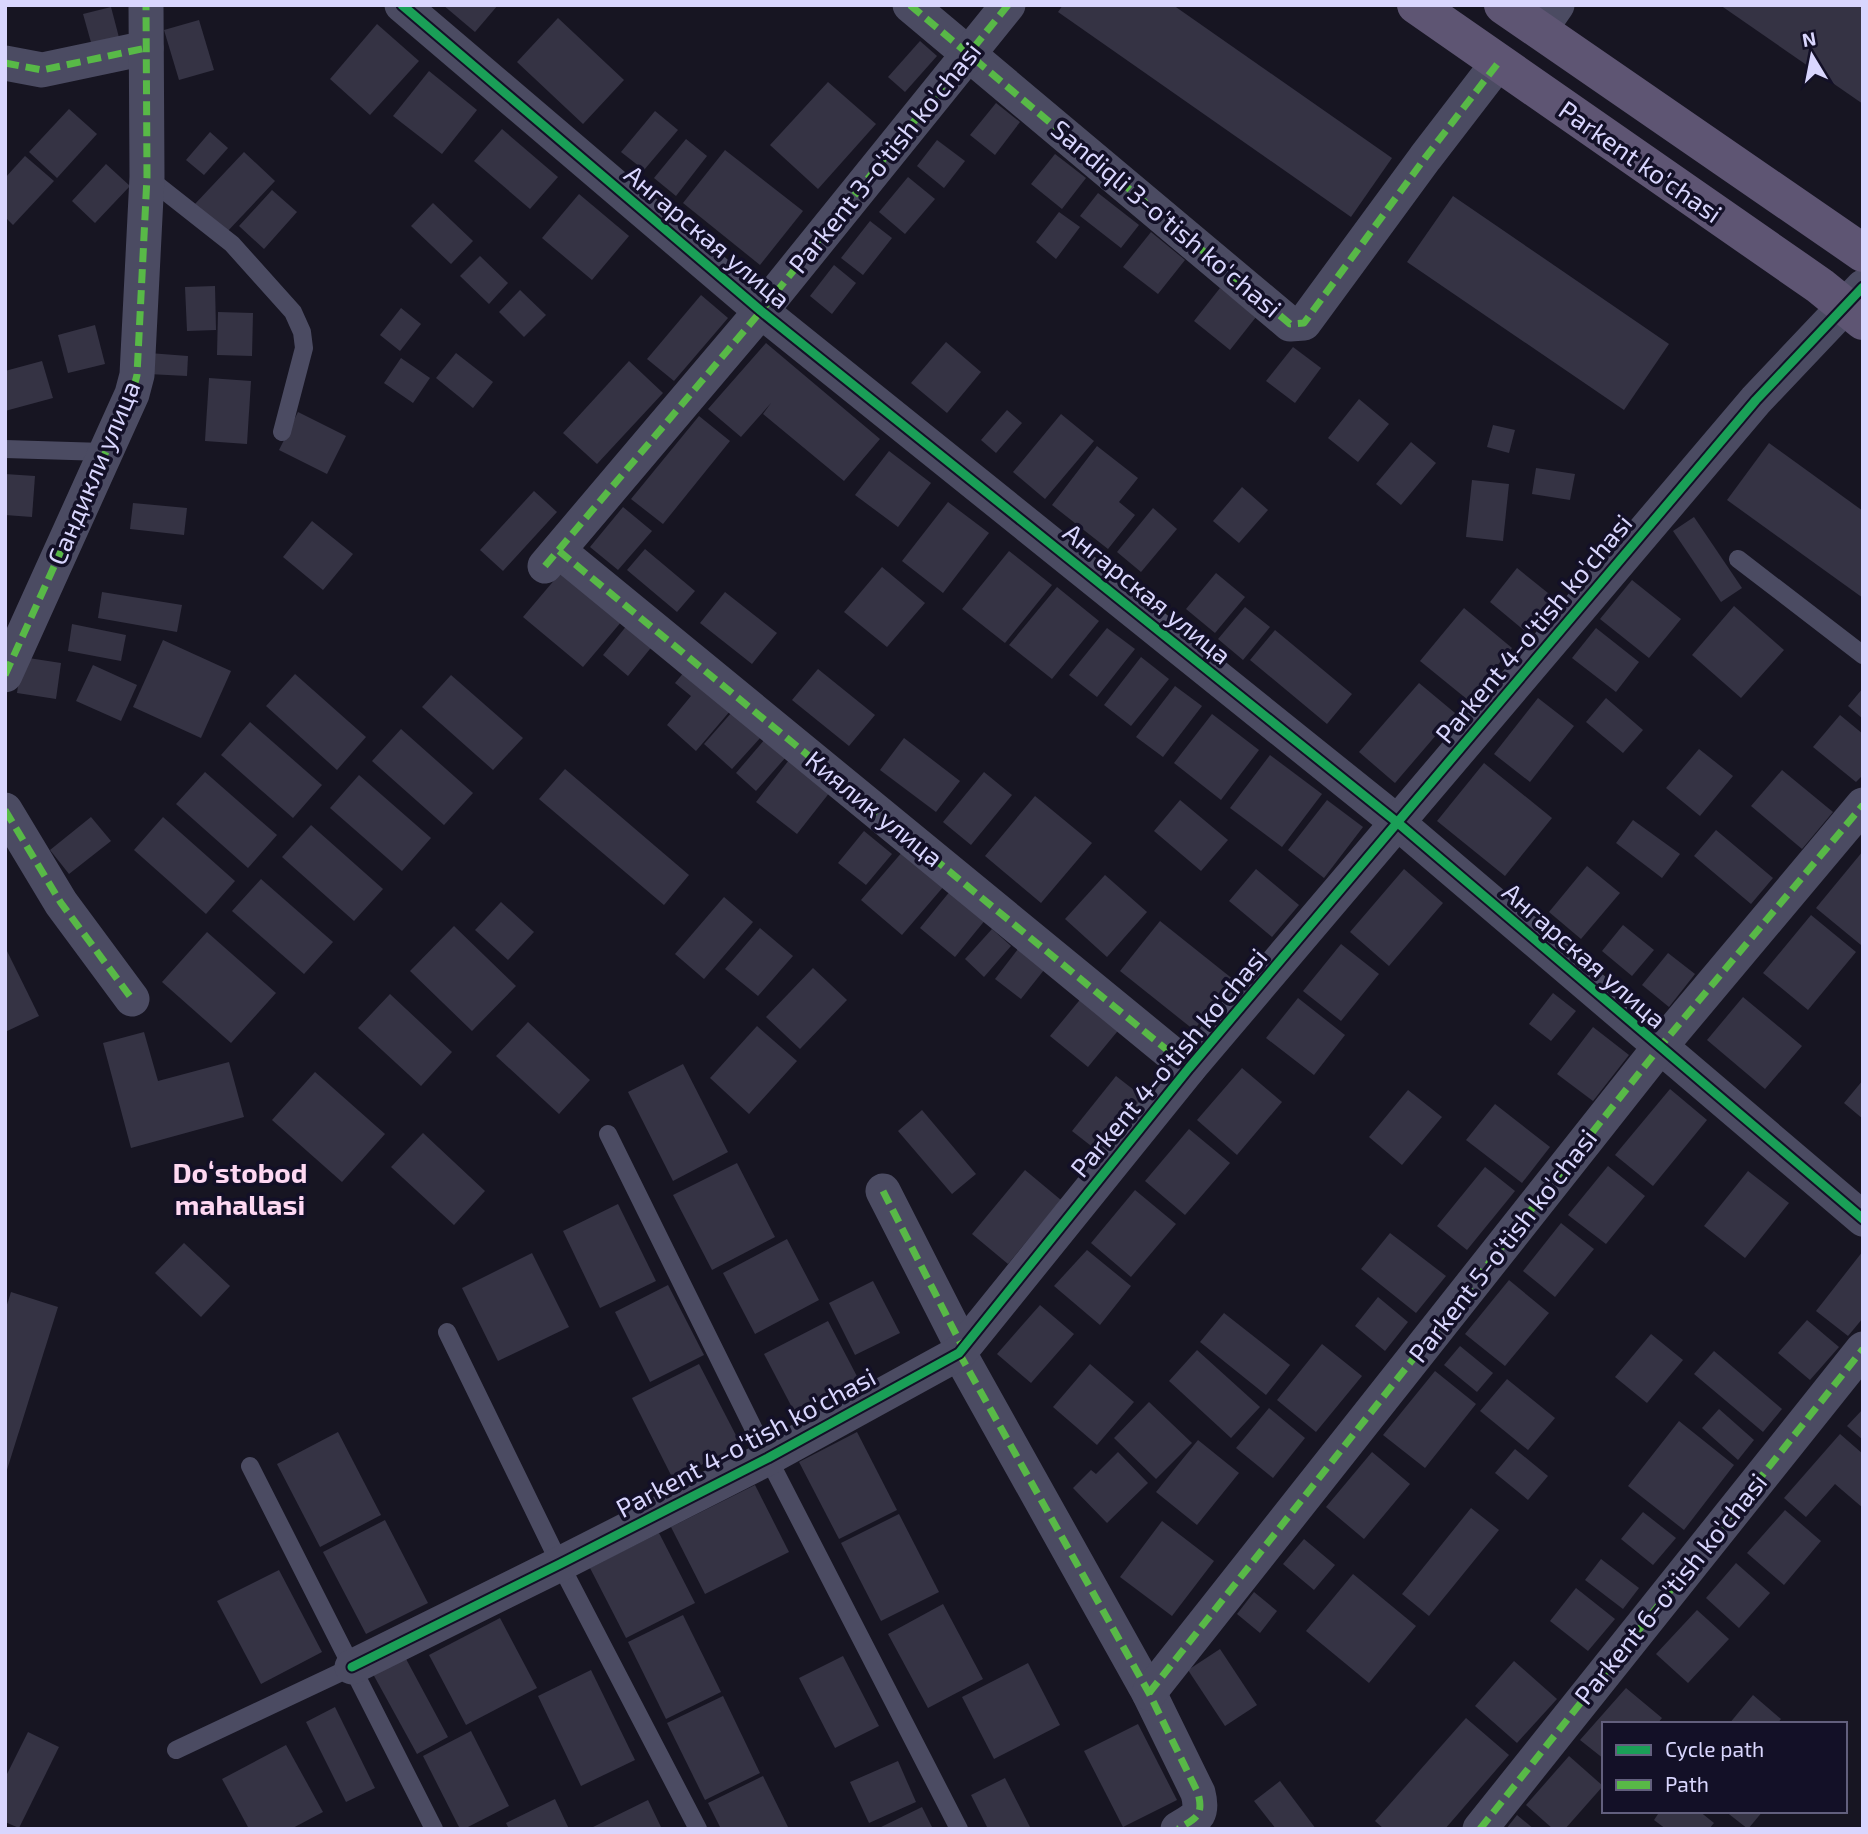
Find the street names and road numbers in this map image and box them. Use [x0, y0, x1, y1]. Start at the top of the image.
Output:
street label: Parkent 3-o'tish ko'chasi [781, 35, 986, 279]
street label: Parkent ko'chasi [1554, 93, 1728, 228]
street label: Sandiqli 3-o'tish ko'chasi [1046, 113, 1288, 323]
street label: Ангарская улица [618, 158, 797, 315]
street label: Сандикли улица [40, 376, 146, 570]
street label: Parkent 4-o'tish ko'chasi [1428, 507, 1638, 749]
street label: Ангарская улица [1057, 516, 1238, 671]
street label: Киялик улица [800, 743, 950, 873]
street label: Ангарская улица [1496, 875, 1673, 1035]
street label: Parkent 4-o'tish ko'chasi [1063, 941, 1273, 1183]
street label: Parkent 5-o'tish ko'chasi [1401, 1122, 1602, 1368]
street label: Parkent 4-o'tish ko'chasi [610, 1360, 880, 1523]
street label: Parkent 6-o'tish ko'chasi [1567, 1466, 1773, 1710]

